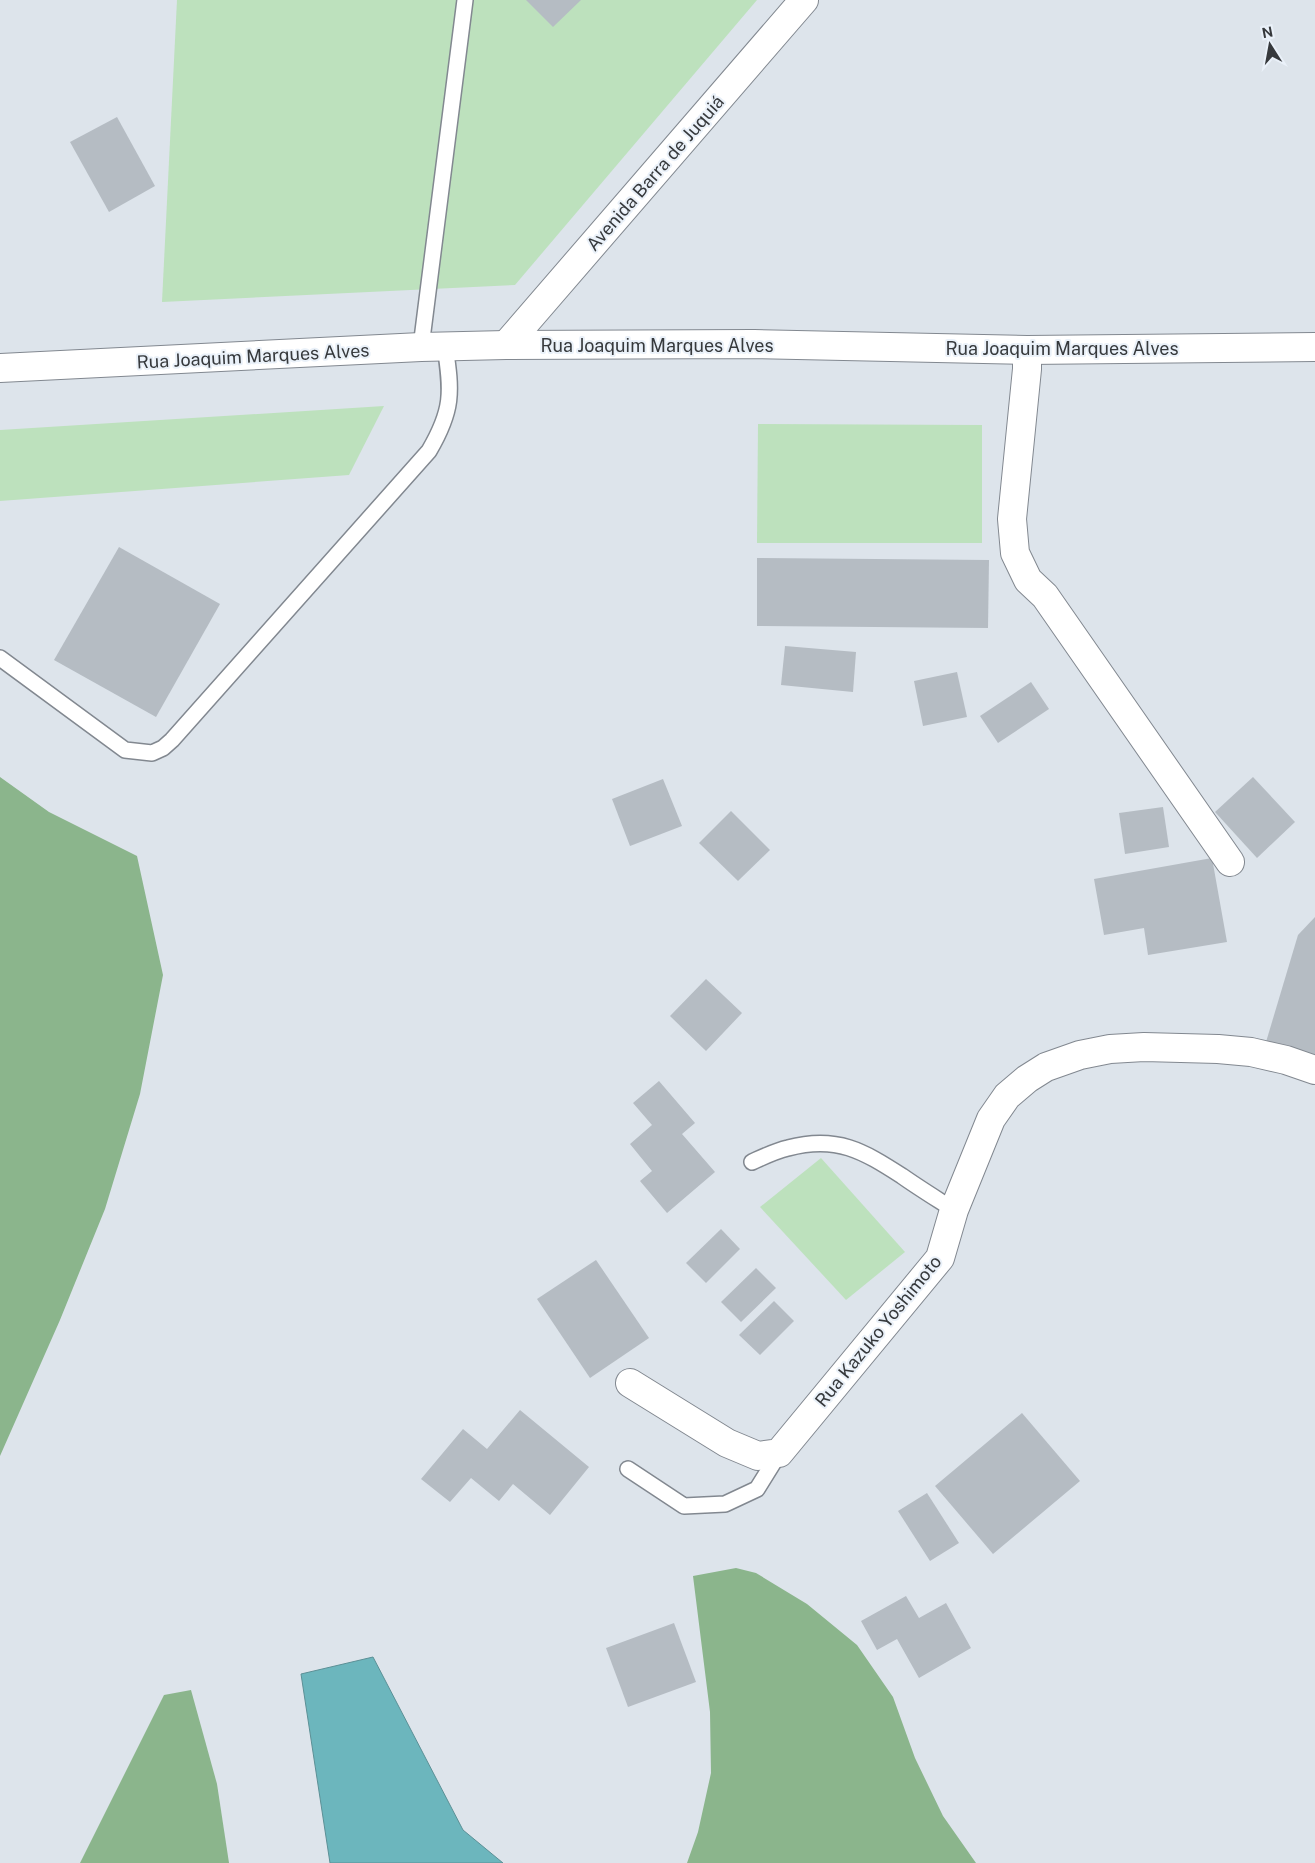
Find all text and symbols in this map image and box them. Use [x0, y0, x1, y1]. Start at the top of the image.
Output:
north arrow [1245, 20, 1295, 70]
text: N [1261, 23, 1274, 41]
street label: Avenida Barra de Juquiá [582, 91, 728, 255]
street label: Rua Joaquim Marques Alves [540, 335, 774, 356]
street label: Rua Joaquim Marques Alves [945, 338, 1179, 359]
street label: Rua Joaquim Marques Alves [136, 339, 370, 373]
street label: Rua Kazuko Yoshimoto [811, 1251, 945, 1411]

